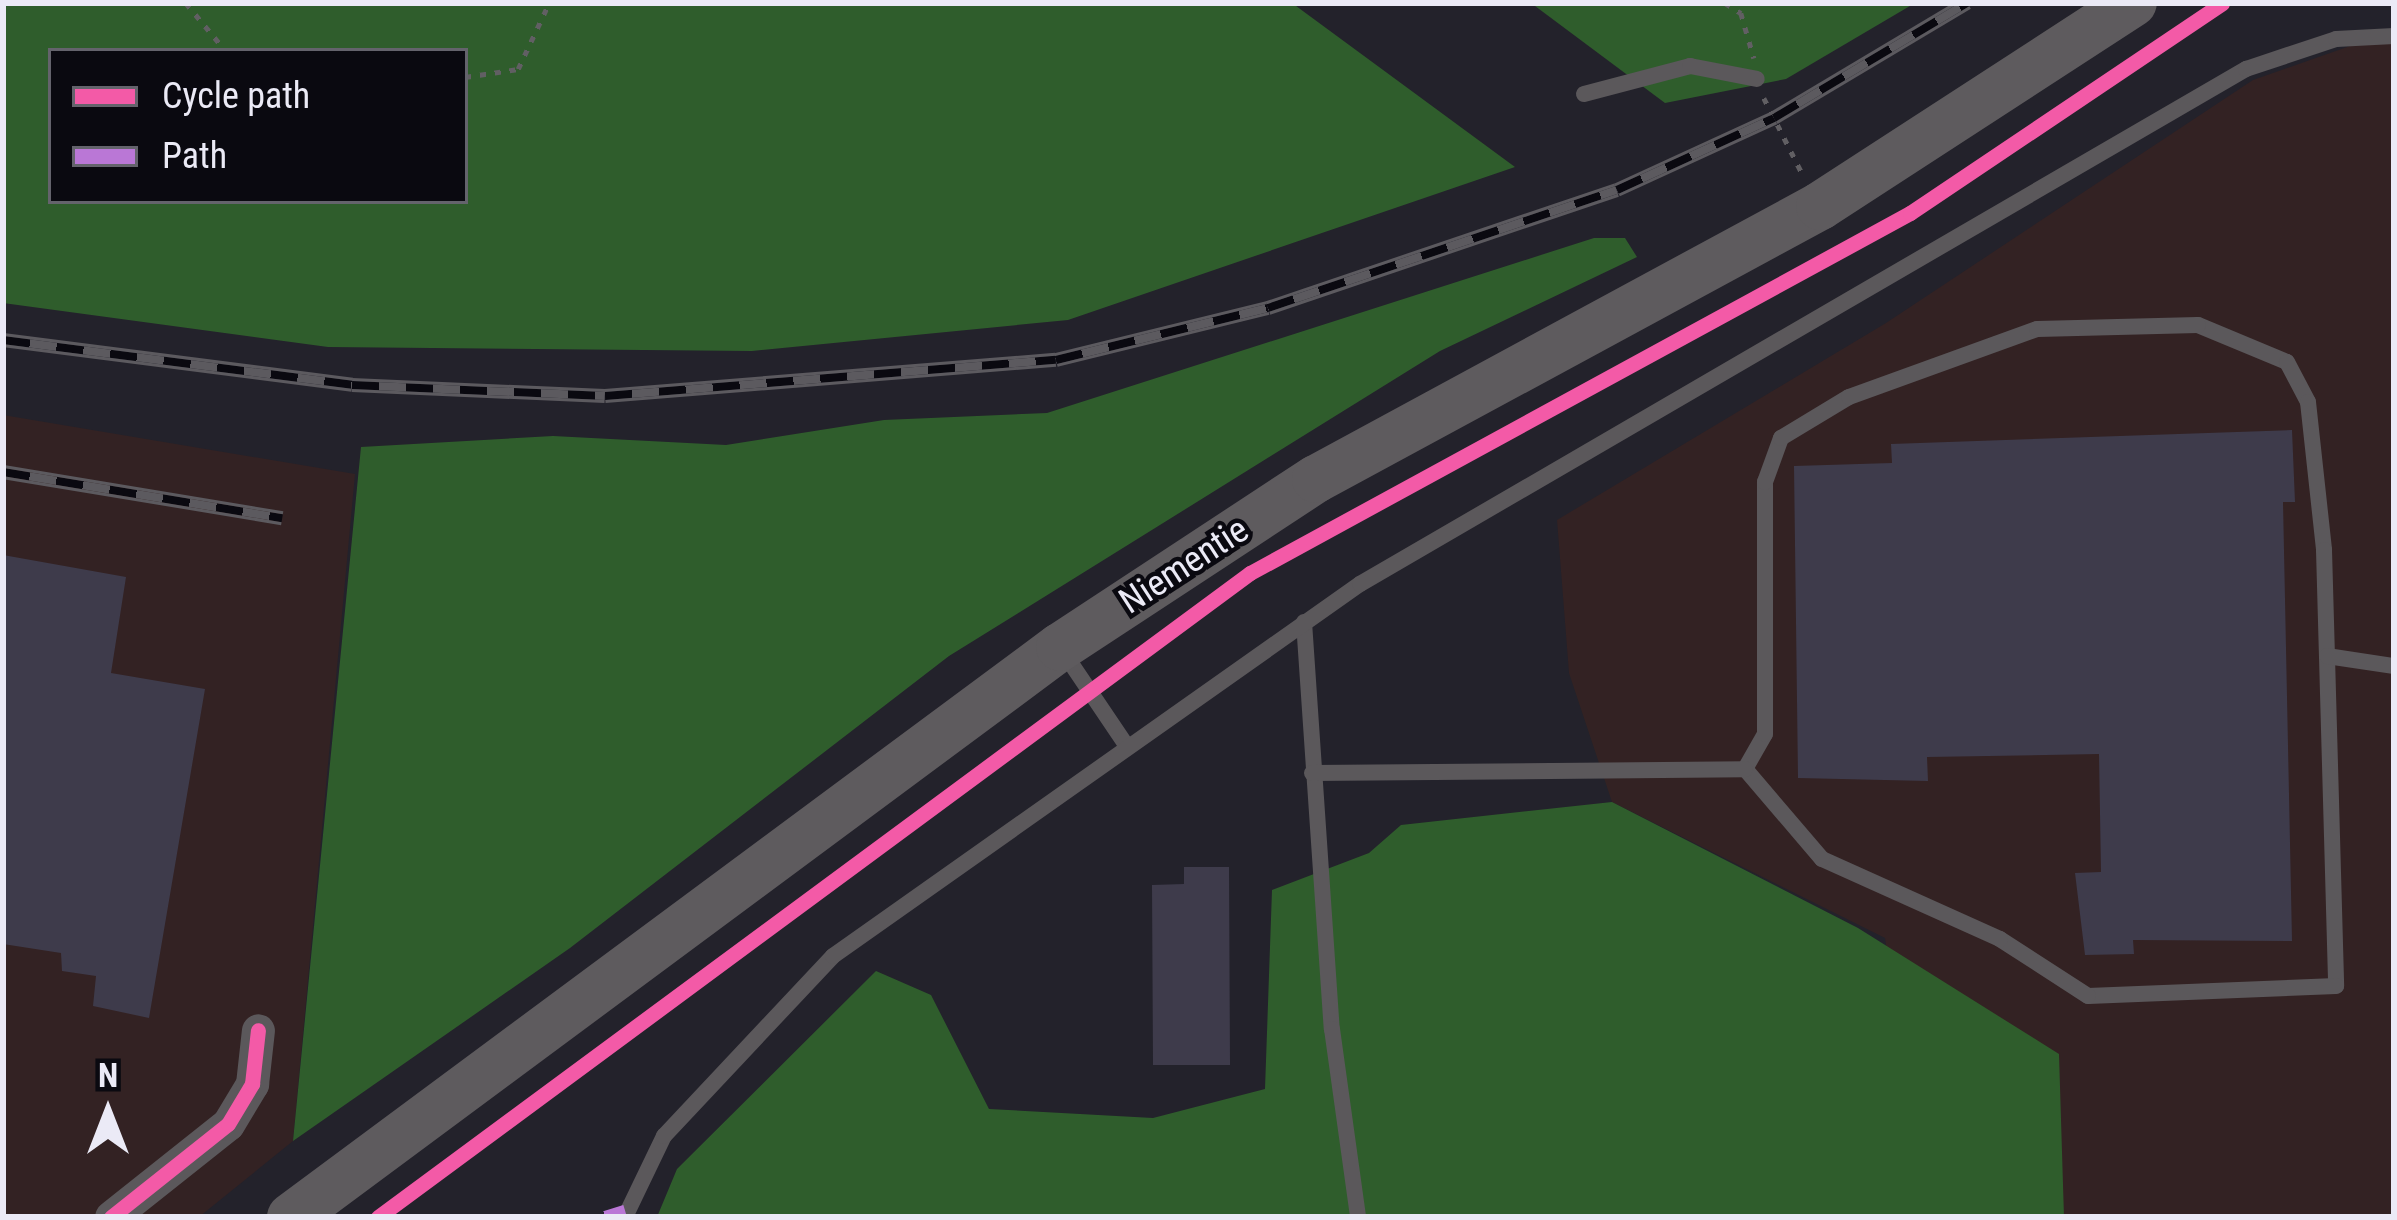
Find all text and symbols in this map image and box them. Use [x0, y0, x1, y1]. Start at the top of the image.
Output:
legend [48, 48, 468, 204]
text: Cycle path [162, 75, 310, 117]
text: Path [162, 135, 227, 177]
street label: Niementie [1112, 508, 1256, 624]
north arrow [48, 1052, 168, 1172]
text: N [98, 1056, 118, 1095]

